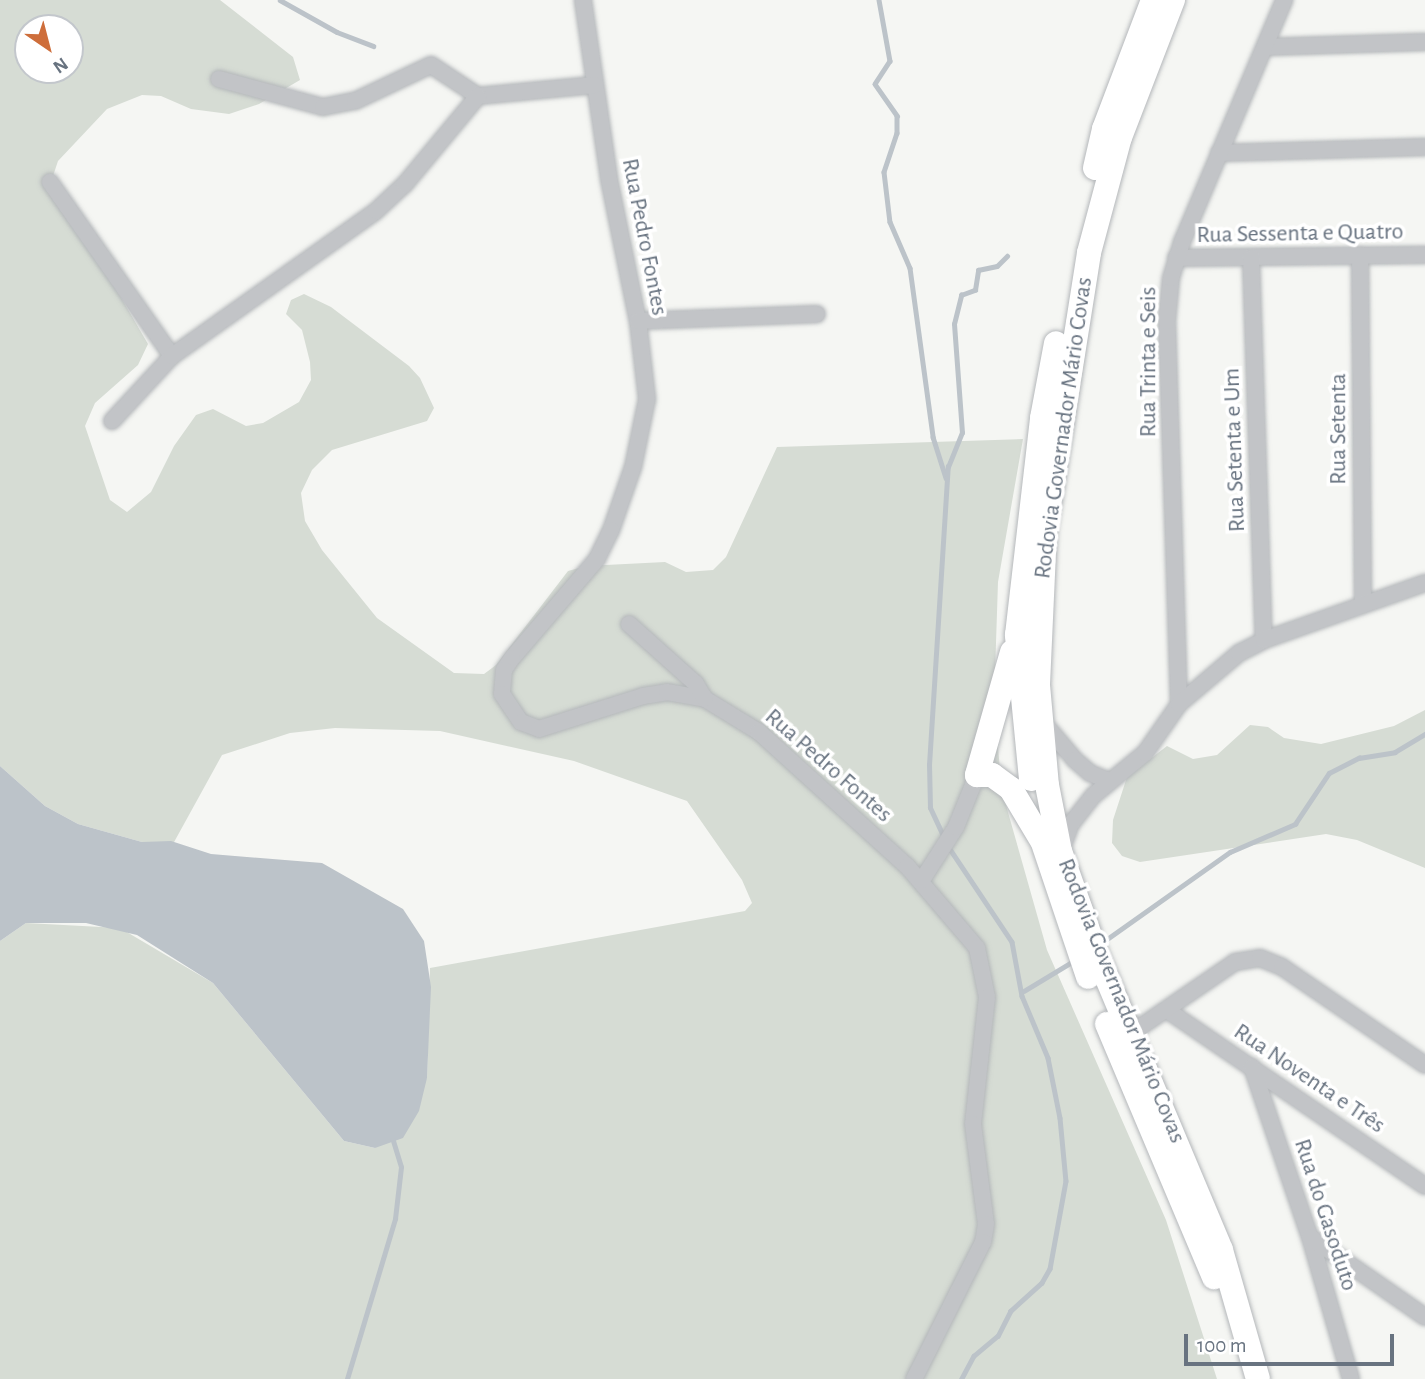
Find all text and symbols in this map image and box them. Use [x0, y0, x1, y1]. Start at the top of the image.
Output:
north arrow [14, 14, 84, 84]
text: N [49, 53, 71, 77]
street label: Rua Pedro Fontes [615, 156, 673, 318]
street label: Rua Sessenta e Quatro [1196, 218, 1404, 250]
street label: Rodovia Governador Mário Covas [1029, 275, 1099, 581]
street label: Rua Trinta e Seis [1135, 287, 1163, 437]
street label: Rua Setenta e Um [1218, 367, 1252, 533]
street label: Rua Setenta [1325, 373, 1353, 485]
street label: Rua Pedro Fontes [758, 703, 898, 829]
street label: Rodovia Governador Mário Covas [1051, 855, 1191, 1147]
street label: Rua Noventa e Três [1228, 1018, 1390, 1140]
street label: Rua do Gasoduto [1287, 1135, 1363, 1295]
scale bar [1187, 1320, 1397, 1364]
text: 100 m [1197, 1335, 1247, 1356]

